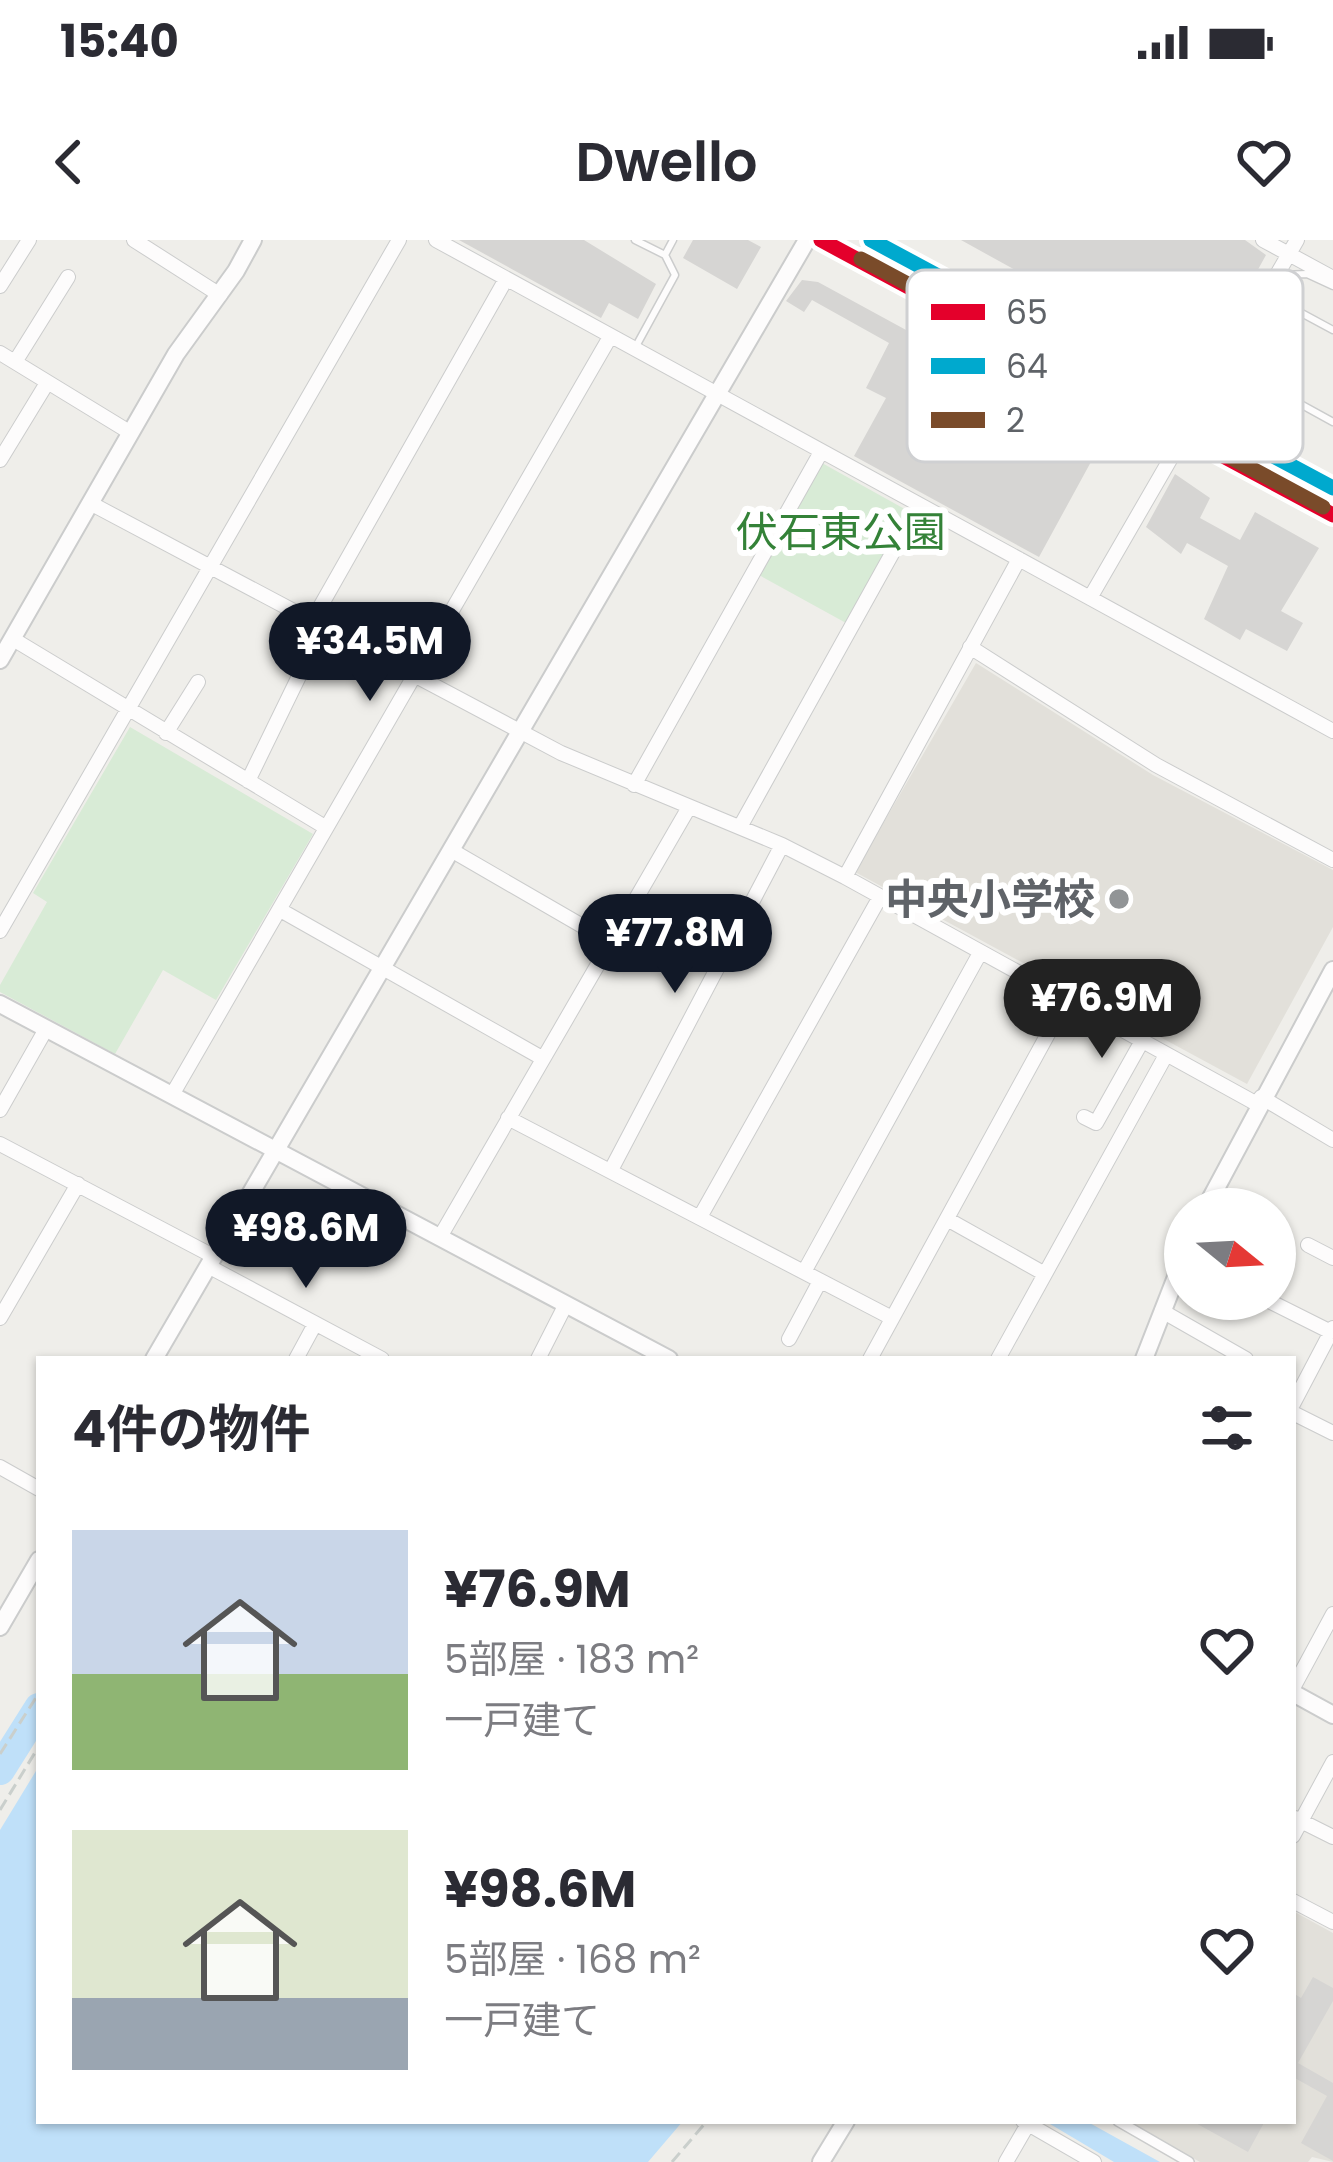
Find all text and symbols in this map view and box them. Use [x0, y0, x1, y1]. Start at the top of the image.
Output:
text: 15:40 [60, 10, 179, 73]
text: Dwello [575, 124, 758, 200]
icon: back [36, 129, 102, 195]
icon: heart [1231, 129, 1297, 195]
legend [907, 270, 1303, 462]
text: 65 [1006, 289, 1048, 336]
text: 64 [1006, 343, 1048, 390]
text: 2 [1006, 397, 1025, 444]
park label: 伏石東公園 [736, 503, 946, 562]
pin: ¥34.5M [272, 602, 468, 704]
text: ¥34.5M [296, 613, 444, 668]
place label: 中央小学校 [885, 870, 1095, 929]
marker: 中央小学校 [1106, 886, 1132, 912]
pin: ¥77.8M [577, 894, 773, 996]
text: ¥77.8M [605, 905, 745, 960]
pin: ¥76.9M [1004, 959, 1200, 1061]
text: ¥76.9M [1031, 970, 1173, 1025]
north arrow [1164, 1188, 1296, 1320]
map controls [1164, 1188, 1296, 1320]
pin: ¥98.6M [208, 1189, 404, 1291]
text: ¥98.6M [232, 1200, 380, 1255]
text: 4件の物件 [72, 1393, 311, 1465]
icon: filters [1194, 1395, 1260, 1461]
text: ¥76.9M [444, 1553, 631, 1625]
icon: home [168, 1578, 312, 1722]
icon: heart [1194, 1617, 1260, 1683]
text: 5部屋 · 183 m² [444, 1632, 699, 1687]
text: 一戸建て [444, 1693, 600, 1748]
text: ¥98.6M [444, 1853, 636, 1925]
icon: home [168, 1878, 312, 2022]
icon: heart [1194, 1917, 1260, 1983]
text: 5部屋 · 168 m² [444, 1932, 701, 1987]
text: 一戸建て [444, 1993, 600, 2048]

